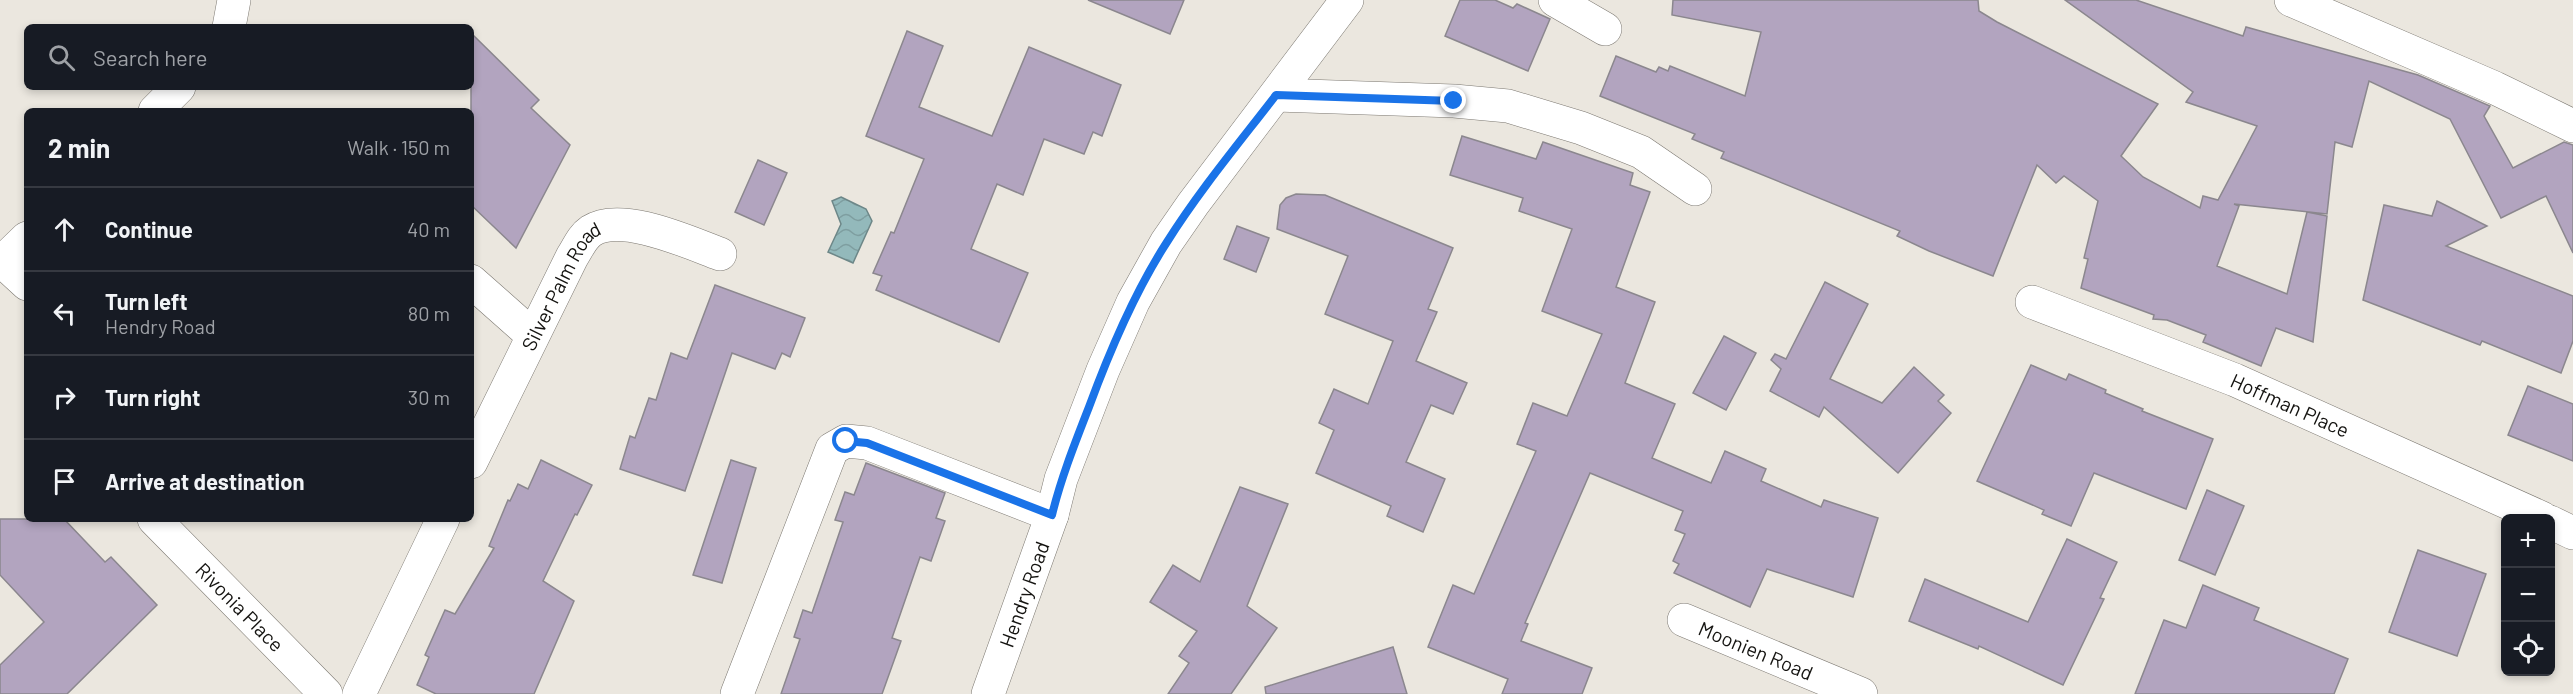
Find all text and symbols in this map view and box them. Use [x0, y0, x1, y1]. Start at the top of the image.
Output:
search box [24, 24, 474, 90]
icon: search [45, 41, 78, 74]
text: Search here [93, 44, 207, 70]
route end [1440, 87, 1466, 113]
text: 2 min [48, 132, 110, 163]
text: Walk · 150 m [347, 135, 450, 159]
icon: ahead [48, 213, 81, 246]
text: Continue [105, 216, 193, 242]
street label: Silver Palm Road [516, 216, 604, 354]
text: 40 m [407, 217, 450, 241]
text: Turn left [105, 288, 188, 314]
icon: left [48, 297, 81, 330]
text: 80 m [408, 301, 450, 325]
text: Hendry Road [105, 314, 216, 338]
street label: Hoffman Place [2227, 368, 2353, 442]
icon: right [48, 381, 81, 414]
text: Turn right [105, 384, 200, 410]
text: 30 m [408, 385, 450, 409]
route start [832, 427, 858, 453]
icon: arrive [48, 465, 81, 498]
text: Arrive at destination [105, 468, 304, 494]
map controls [2501, 514, 2555, 676]
button: + [2501, 514, 2555, 568]
street label: Hendry Road [994, 538, 1054, 650]
street label: Rivonia Place [191, 557, 289, 656]
button: − [2501, 568, 2555, 622]
street label: Moonien Road [1695, 616, 1817, 685]
button: locate [2501, 622, 2555, 676]

